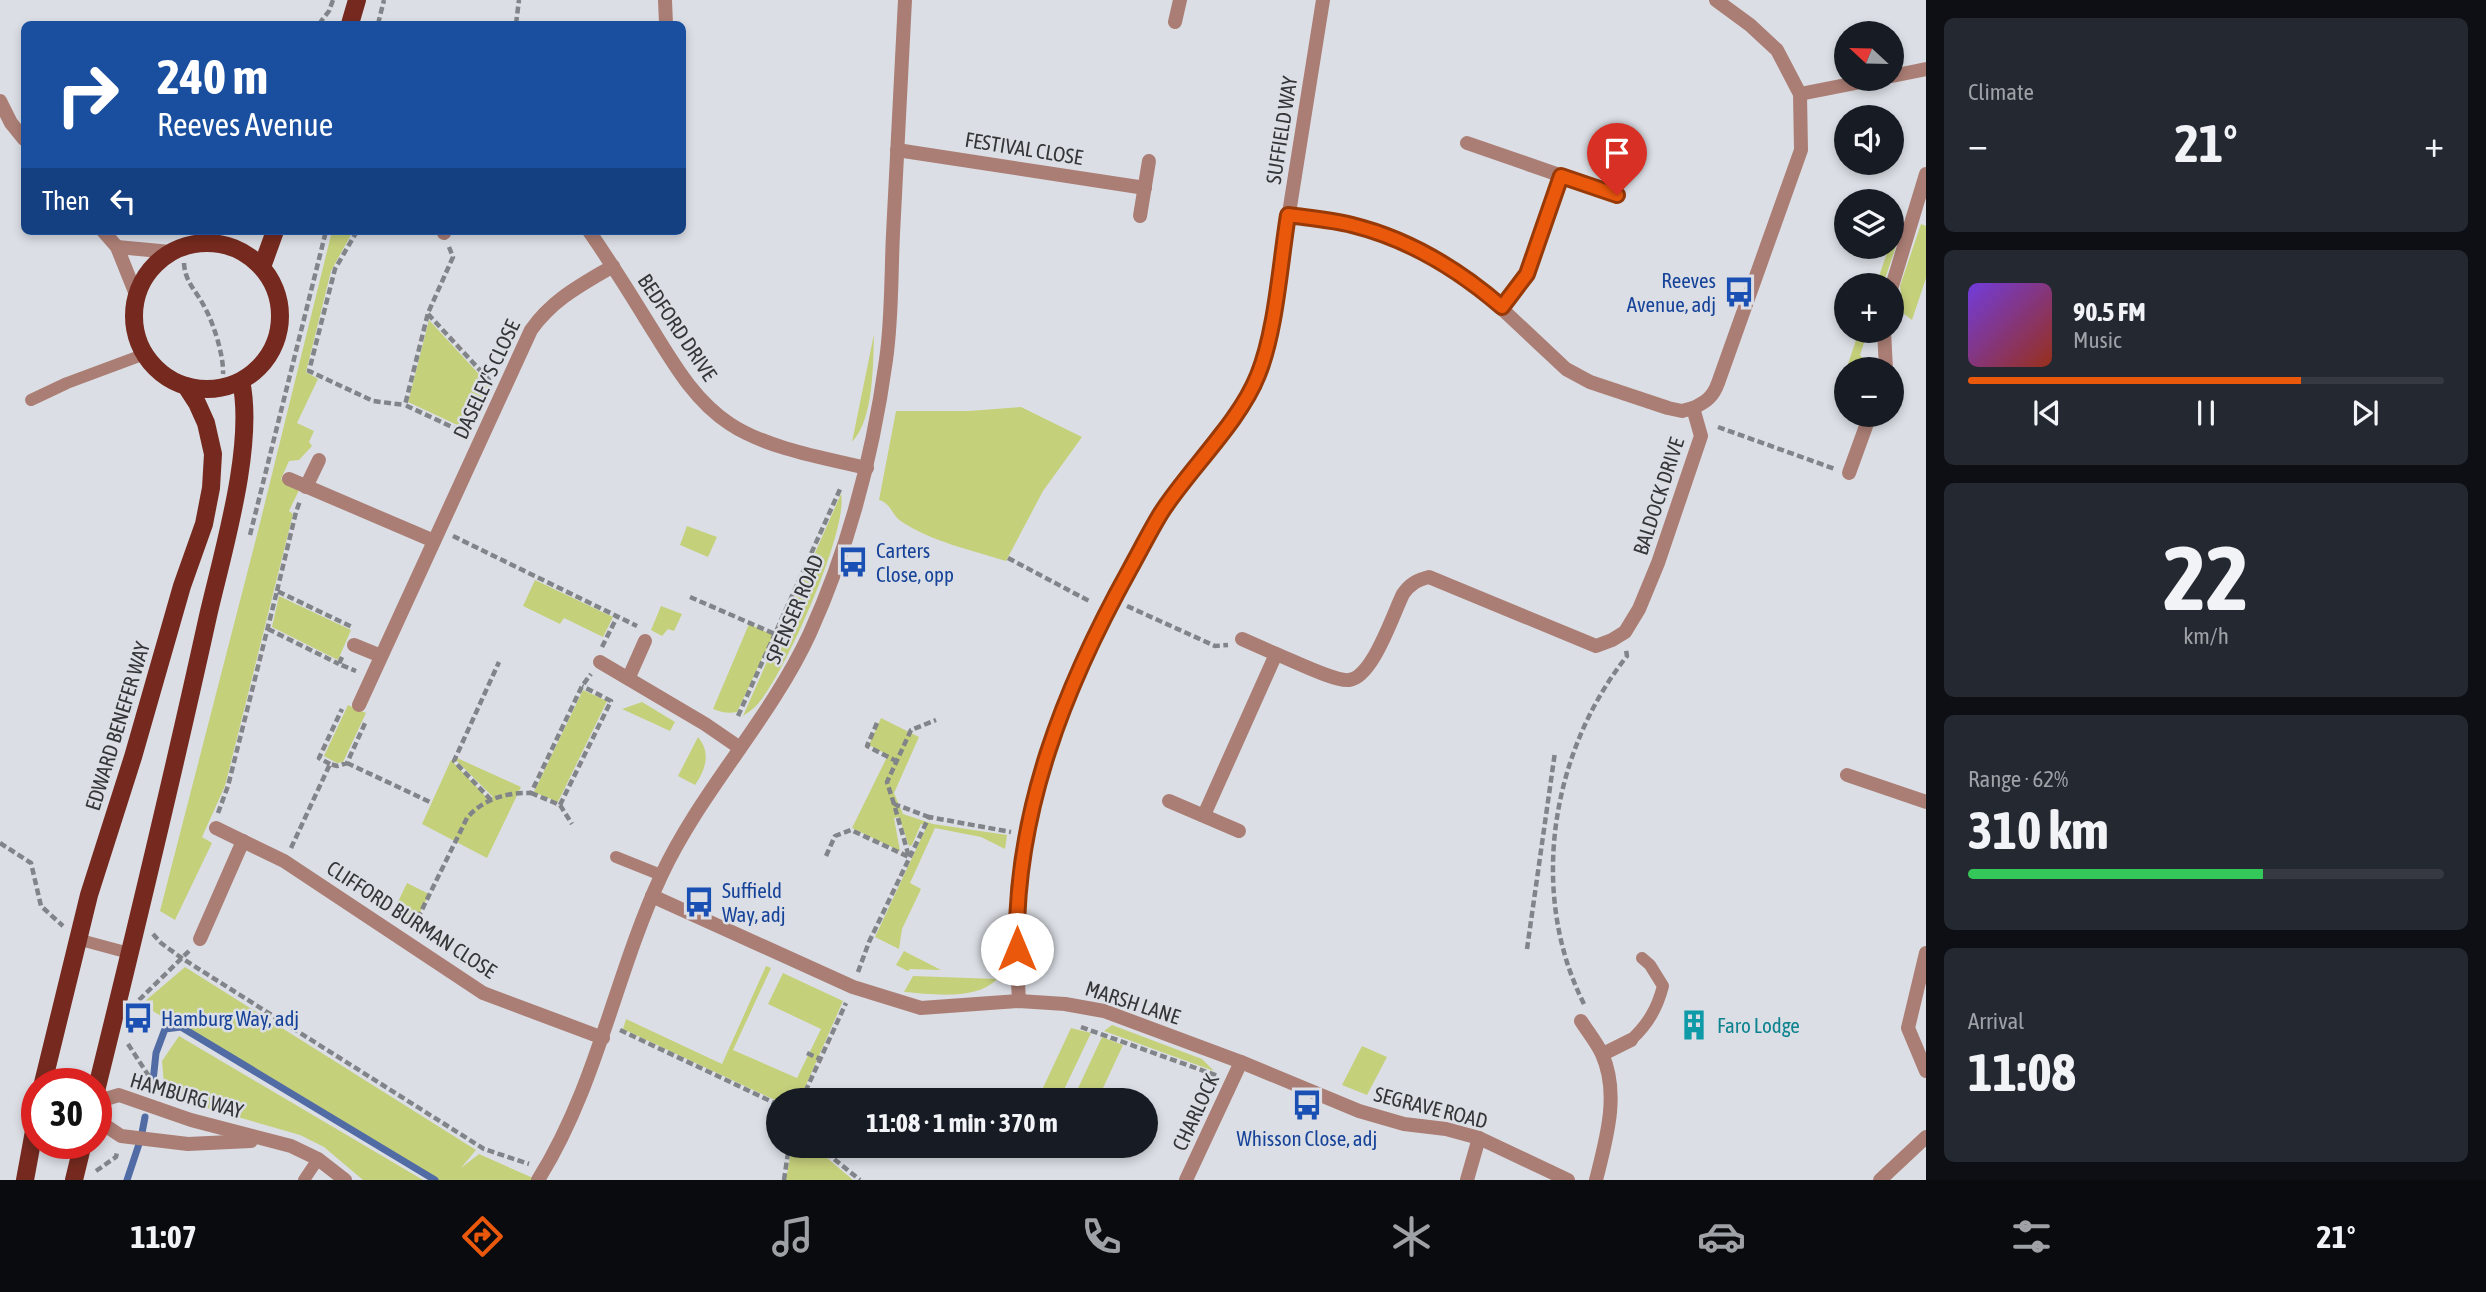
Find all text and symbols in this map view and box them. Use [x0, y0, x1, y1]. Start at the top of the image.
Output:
north arrow [1834, 21, 1904, 91]
map controls [1834, 21, 1904, 427]
text: 240 m [157, 48, 268, 104]
icon: right [42, 49, 133, 140]
street label: SUFFIELD WAY [1261, 74, 1301, 186]
text: Climate [1968, 79, 2034, 105]
button: sound [1834, 105, 1904, 175]
text: Reeves Avenue [157, 106, 333, 143]
text: 21° [2174, 113, 2238, 173]
text: − [1968, 122, 1988, 165]
text: + [2424, 122, 2444, 165]
pin [1587, 123, 1647, 195]
street label: FESTIVAL CLOSE [963, 127, 1085, 169]
icon: arrive [1598, 134, 1636, 172]
icon: left [104, 182, 142, 220]
text: Then [42, 186, 90, 216]
button: layers [1834, 189, 1904, 259]
place label: Reeves Avenue, adj [1627, 268, 1716, 316]
street label: BEDFORD DRIVE [634, 269, 722, 385]
button: + [1834, 273, 1904, 343]
bus stop icon: Reeves Avenue, adj [1722, 275, 1756, 309]
text: 90.5 FM [2073, 297, 2146, 327]
street label: DASELEY'S CLOSE [448, 316, 524, 442]
text: Music [2073, 327, 2121, 353]
button: − [1834, 357, 1904, 427]
icon: previous [2028, 394, 2066, 432]
icon: pause [2187, 394, 2225, 432]
icon: next [2346, 394, 2384, 432]
street label: BALDOCK DRIVE [1628, 434, 1688, 558]
text: 22 [2163, 525, 2249, 629]
place label: Carters Close, opp [876, 538, 954, 586]
bus stop icon: Carters Close, opp [836, 545, 870, 579]
street label: SPENSER ROAD [760, 551, 828, 667]
text: km/h [2183, 623, 2229, 649]
street label: EDWARD BENEFER WAY [80, 638, 154, 813]
text: Range · 62% [1968, 766, 2068, 792]
text: 310 km [1968, 800, 2109, 860]
street label: CLIFFORD BURMAN CLOSE [323, 855, 501, 983]
place label: Suffield Way, adj [722, 878, 786, 926]
bus stop icon: Suffield Way, adj [682, 885, 716, 919]
position arrow [980, 912, 1054, 986]
street label: MARSH LANE [1082, 975, 1184, 1029]
bus stop icon: Hamburg Way, adj [121, 1001, 155, 1035]
place label: Hamburg Way, adj [161, 1006, 299, 1030]
building icon: Faro Lodge [1677, 1008, 1711, 1042]
text: Arrival [1968, 1008, 2024, 1034]
place label: Faro Lodge [1717, 1013, 1800, 1037]
text: 11:08 [1968, 1042, 2076, 1102]
street label: HAMBURG WAY [128, 1067, 247, 1123]
speed limit sign: 30 [21, 1068, 112, 1159]
street label: CHARLOCK [1167, 1069, 1224, 1154]
street label: SEGRAVE ROAD [1372, 1081, 1490, 1133]
bus stop icon: Whisson Close, adj [1290, 1088, 1324, 1122]
text: 11:08 · 1 min · 370 m [866, 1108, 1058, 1138]
place label: Whisson Close, adj [1237, 1126, 1377, 1150]
icon: directions [458, 1212, 507, 1261]
icon: music [768, 1212, 817, 1261]
icon: phone [1077, 1212, 1126, 1261]
icon: climate [1387, 1212, 1436, 1261]
icon: car [1697, 1212, 1746, 1261]
icon: filters [2007, 1212, 2056, 1261]
text: 11:07 [130, 1218, 197, 1255]
text: 21° [2317, 1218, 2356, 1255]

